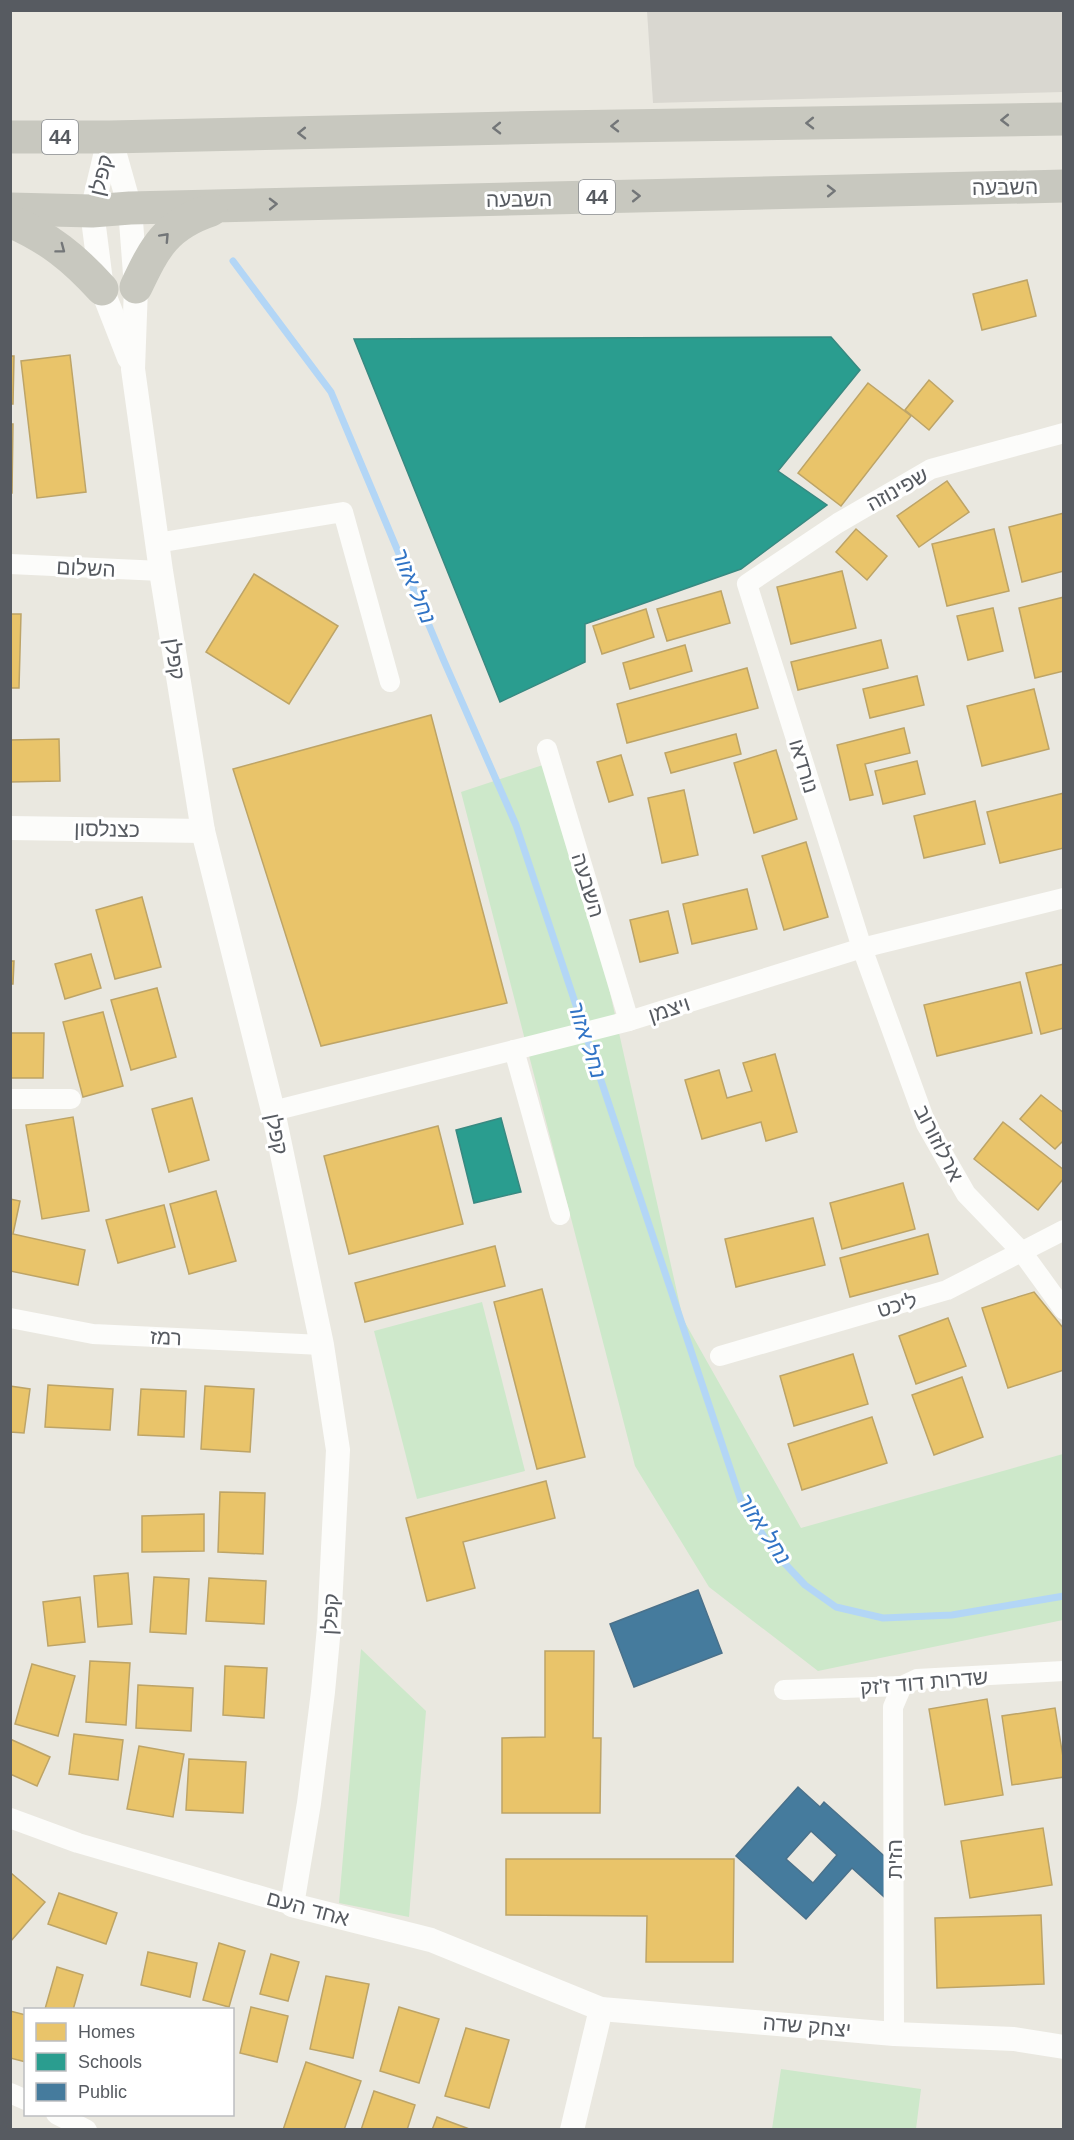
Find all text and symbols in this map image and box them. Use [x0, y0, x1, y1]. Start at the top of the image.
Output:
one-way arrow [1001, 114, 1010, 126]
one-way arrow [806, 117, 815, 129]
road number: 44 [42, 120, 78, 154]
one-way arrow [611, 120, 620, 132]
one-way arrow [493, 122, 502, 135]
one-way arrow [298, 127, 307, 139]
street label: קפלן [85, 152, 117, 198]
street label: השבעה [972, 175, 1038, 199]
road number: 44 [579, 180, 615, 214]
one-way arrow [826, 185, 835, 198]
street label: השבעה [486, 187, 552, 211]
one-way arrow [631, 190, 640, 202]
one-way arrow [268, 198, 277, 210]
one-way arrow [158, 233, 169, 244]
one-way arrow [54, 242, 65, 253]
street label: שפינוזה [862, 463, 932, 515]
water label: נחל אזור [387, 545, 441, 627]
street label: השלום [56, 555, 116, 581]
street label: קפלן [160, 637, 190, 681]
street label: נורדאו [785, 736, 823, 796]
street label: כצנלסון [74, 817, 140, 841]
street label: השבעה [567, 850, 609, 920]
street label: ויצמן [645, 992, 693, 1026]
water label: נחל אזור [563, 998, 611, 1082]
street label: ארלוזורוב [910, 1101, 968, 1185]
street label: קפלן [261, 1111, 293, 1157]
street label: ליכט [874, 1288, 920, 1322]
street label: רמז [150, 1325, 182, 1349]
water label: נחל אזור [732, 1489, 796, 1569]
street label: קפלן [317, 1593, 343, 1635]
street label: שדרות דוד ז'זק [859, 1665, 989, 1699]
street label: הזית [883, 1839, 906, 1879]
street label: אחד העם [264, 1886, 352, 1930]
legend [24, 2008, 234, 2116]
street label: יצחק שדה [762, 2011, 852, 2041]
text: Homes [78, 2022, 135, 2042]
text: Schools [78, 2052, 142, 2072]
text: Public [78, 2082, 127, 2102]

